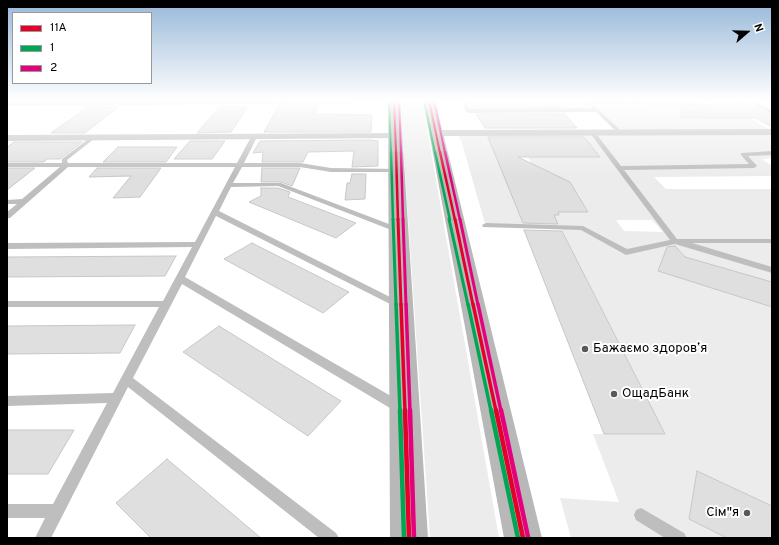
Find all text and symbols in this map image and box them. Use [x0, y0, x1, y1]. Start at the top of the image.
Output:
legend [12, 12, 152, 84]
north arrow [727, 12, 767, 52]
text: 11А [50, 20, 67, 36]
text: N [750, 22, 766, 34]
text: 1 [50, 40, 54, 56]
text: 2 [50, 60, 57, 76]
place label: Бажаємо здоровʼя [593, 341, 707, 357]
marker: Бажаємо здоровʼя [580, 344, 590, 354]
place label: ОщадБанк [622, 386, 689, 402]
marker: ОщадБанк [609, 389, 619, 399]
place label: Сім"я [706, 505, 739, 521]
marker: Сім"я [742, 508, 752, 518]

